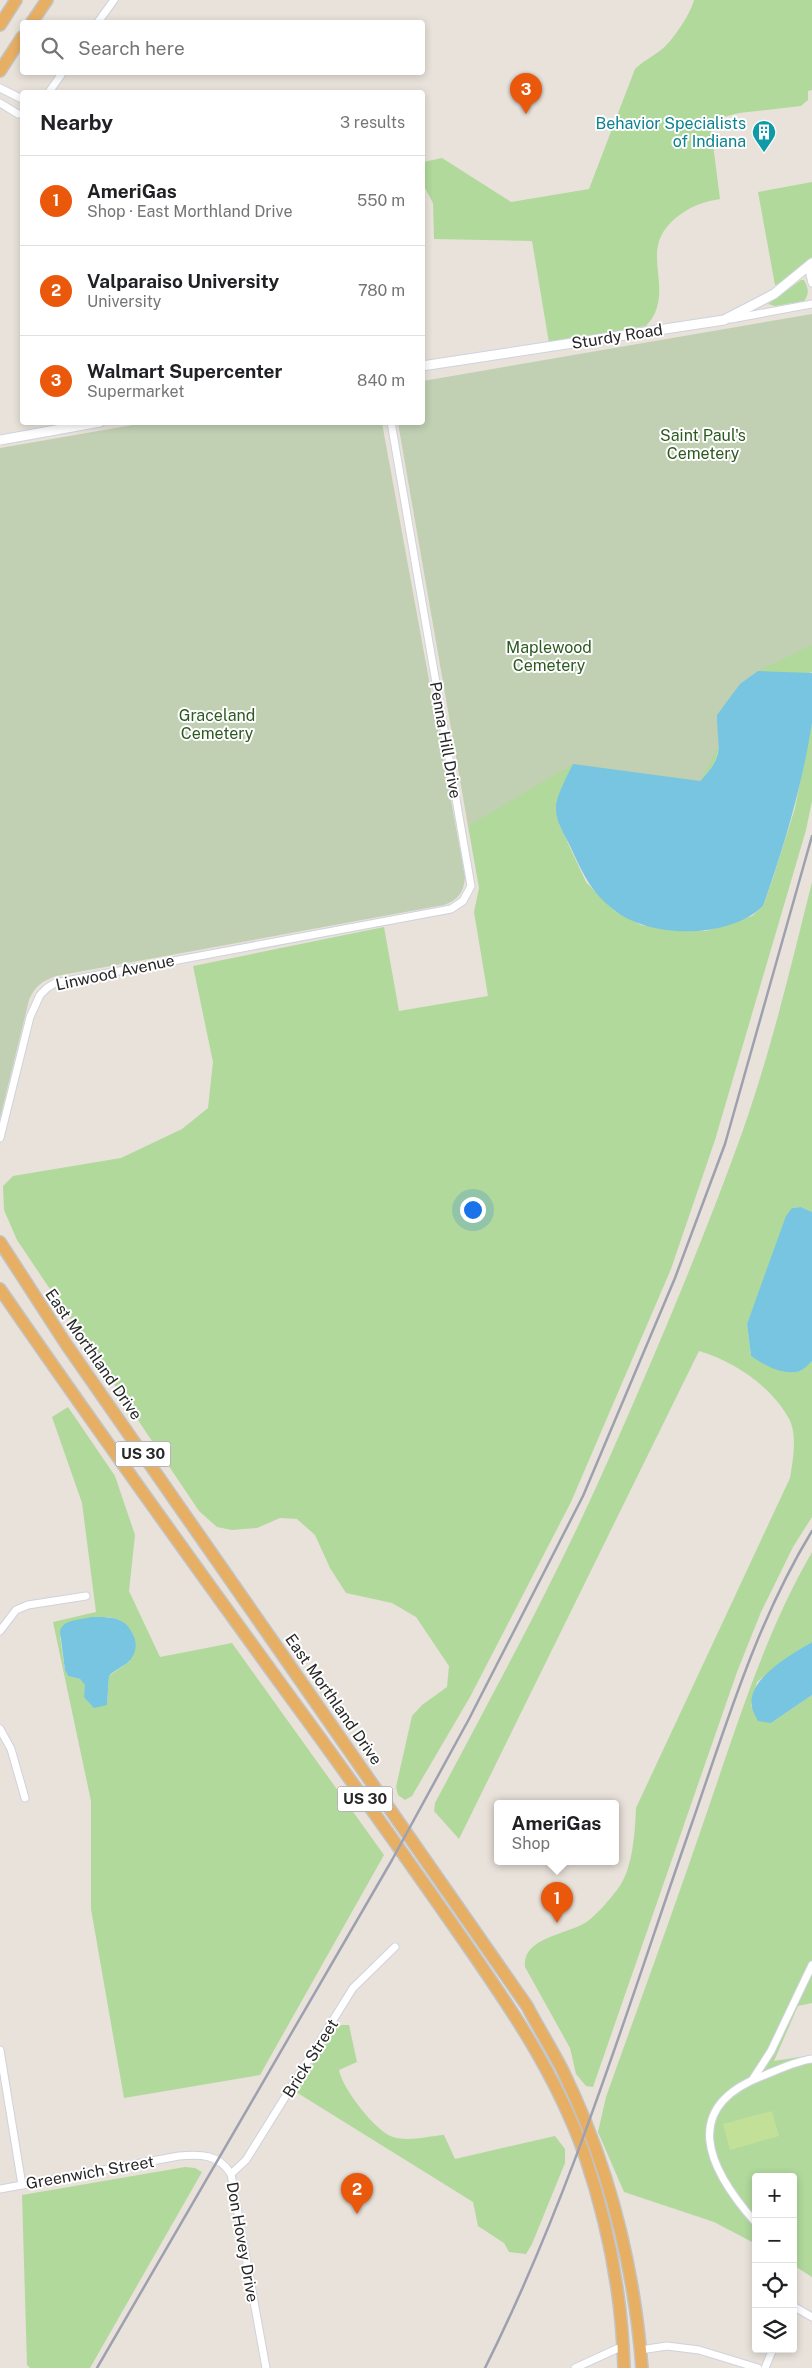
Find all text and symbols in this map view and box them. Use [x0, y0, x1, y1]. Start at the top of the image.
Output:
search box [20, 20, 425, 75]
icon: search [38, 34, 66, 62]
text: Search here [78, 37, 185, 59]
pin: 3 [510, 73, 542, 114]
text: Nearby [40, 110, 113, 135]
text: 3 results [340, 113, 405, 132]
place label: Behavior Specialists of Indiana [596, 114, 746, 151]
building icon: Behavior Specialists of Indiana [751, 119, 777, 153]
text: AmeriGas [87, 180, 177, 202]
text: 1 [53, 191, 59, 210]
text: 550 m [357, 191, 405, 210]
text: Shop · East Morthland Drive [87, 202, 293, 221]
text: Valparaiso University [87, 270, 279, 292]
text: 2 [51, 281, 61, 300]
text: 780 m [358, 281, 405, 300]
text: University [87, 292, 161, 311]
street label: Sturdy Road [570, 320, 664, 353]
text: Walmart Supercenter [87, 360, 282, 382]
text: 3 [51, 371, 61, 390]
text: 840 m [357, 371, 405, 390]
text: Supermarket [87, 382, 184, 401]
park label: Saint Paul's Cemetery [660, 426, 746, 463]
park label: Maplewood Cemetery [506, 638, 592, 675]
street label: Penna Hill Drive [426, 680, 465, 800]
park label: Graceland Cemetery [179, 706, 255, 743]
street label: Linwood Avenue [54, 951, 176, 994]
your location [460, 1197, 486, 1223]
street label: East Morthland Drive [41, 1285, 146, 1424]
road number: US 30 [116, 1442, 170, 1466]
street label: East Morthland Drive [281, 1630, 386, 1769]
road number: US 30 [338, 1786, 392, 1812]
popup [494, 1800, 619, 1865]
text: AmeriGas [512, 1812, 601, 1834]
text: Shop [512, 1834, 550, 1853]
pin: 1 [541, 1882, 573, 1923]
street label: Brick Street [279, 2015, 342, 2101]
street label: Greenwich Street [25, 2152, 156, 2193]
pin: 2 [341, 2173, 373, 2214]
map controls [752, 2173, 797, 2353]
button: + [752, 2173, 797, 2218]
street label: Don Hovey Drive [223, 2180, 262, 2304]
button: − [752, 2218, 797, 2263]
button: locate [752, 2263, 797, 2308]
button: layers [752, 2308, 797, 2353]

